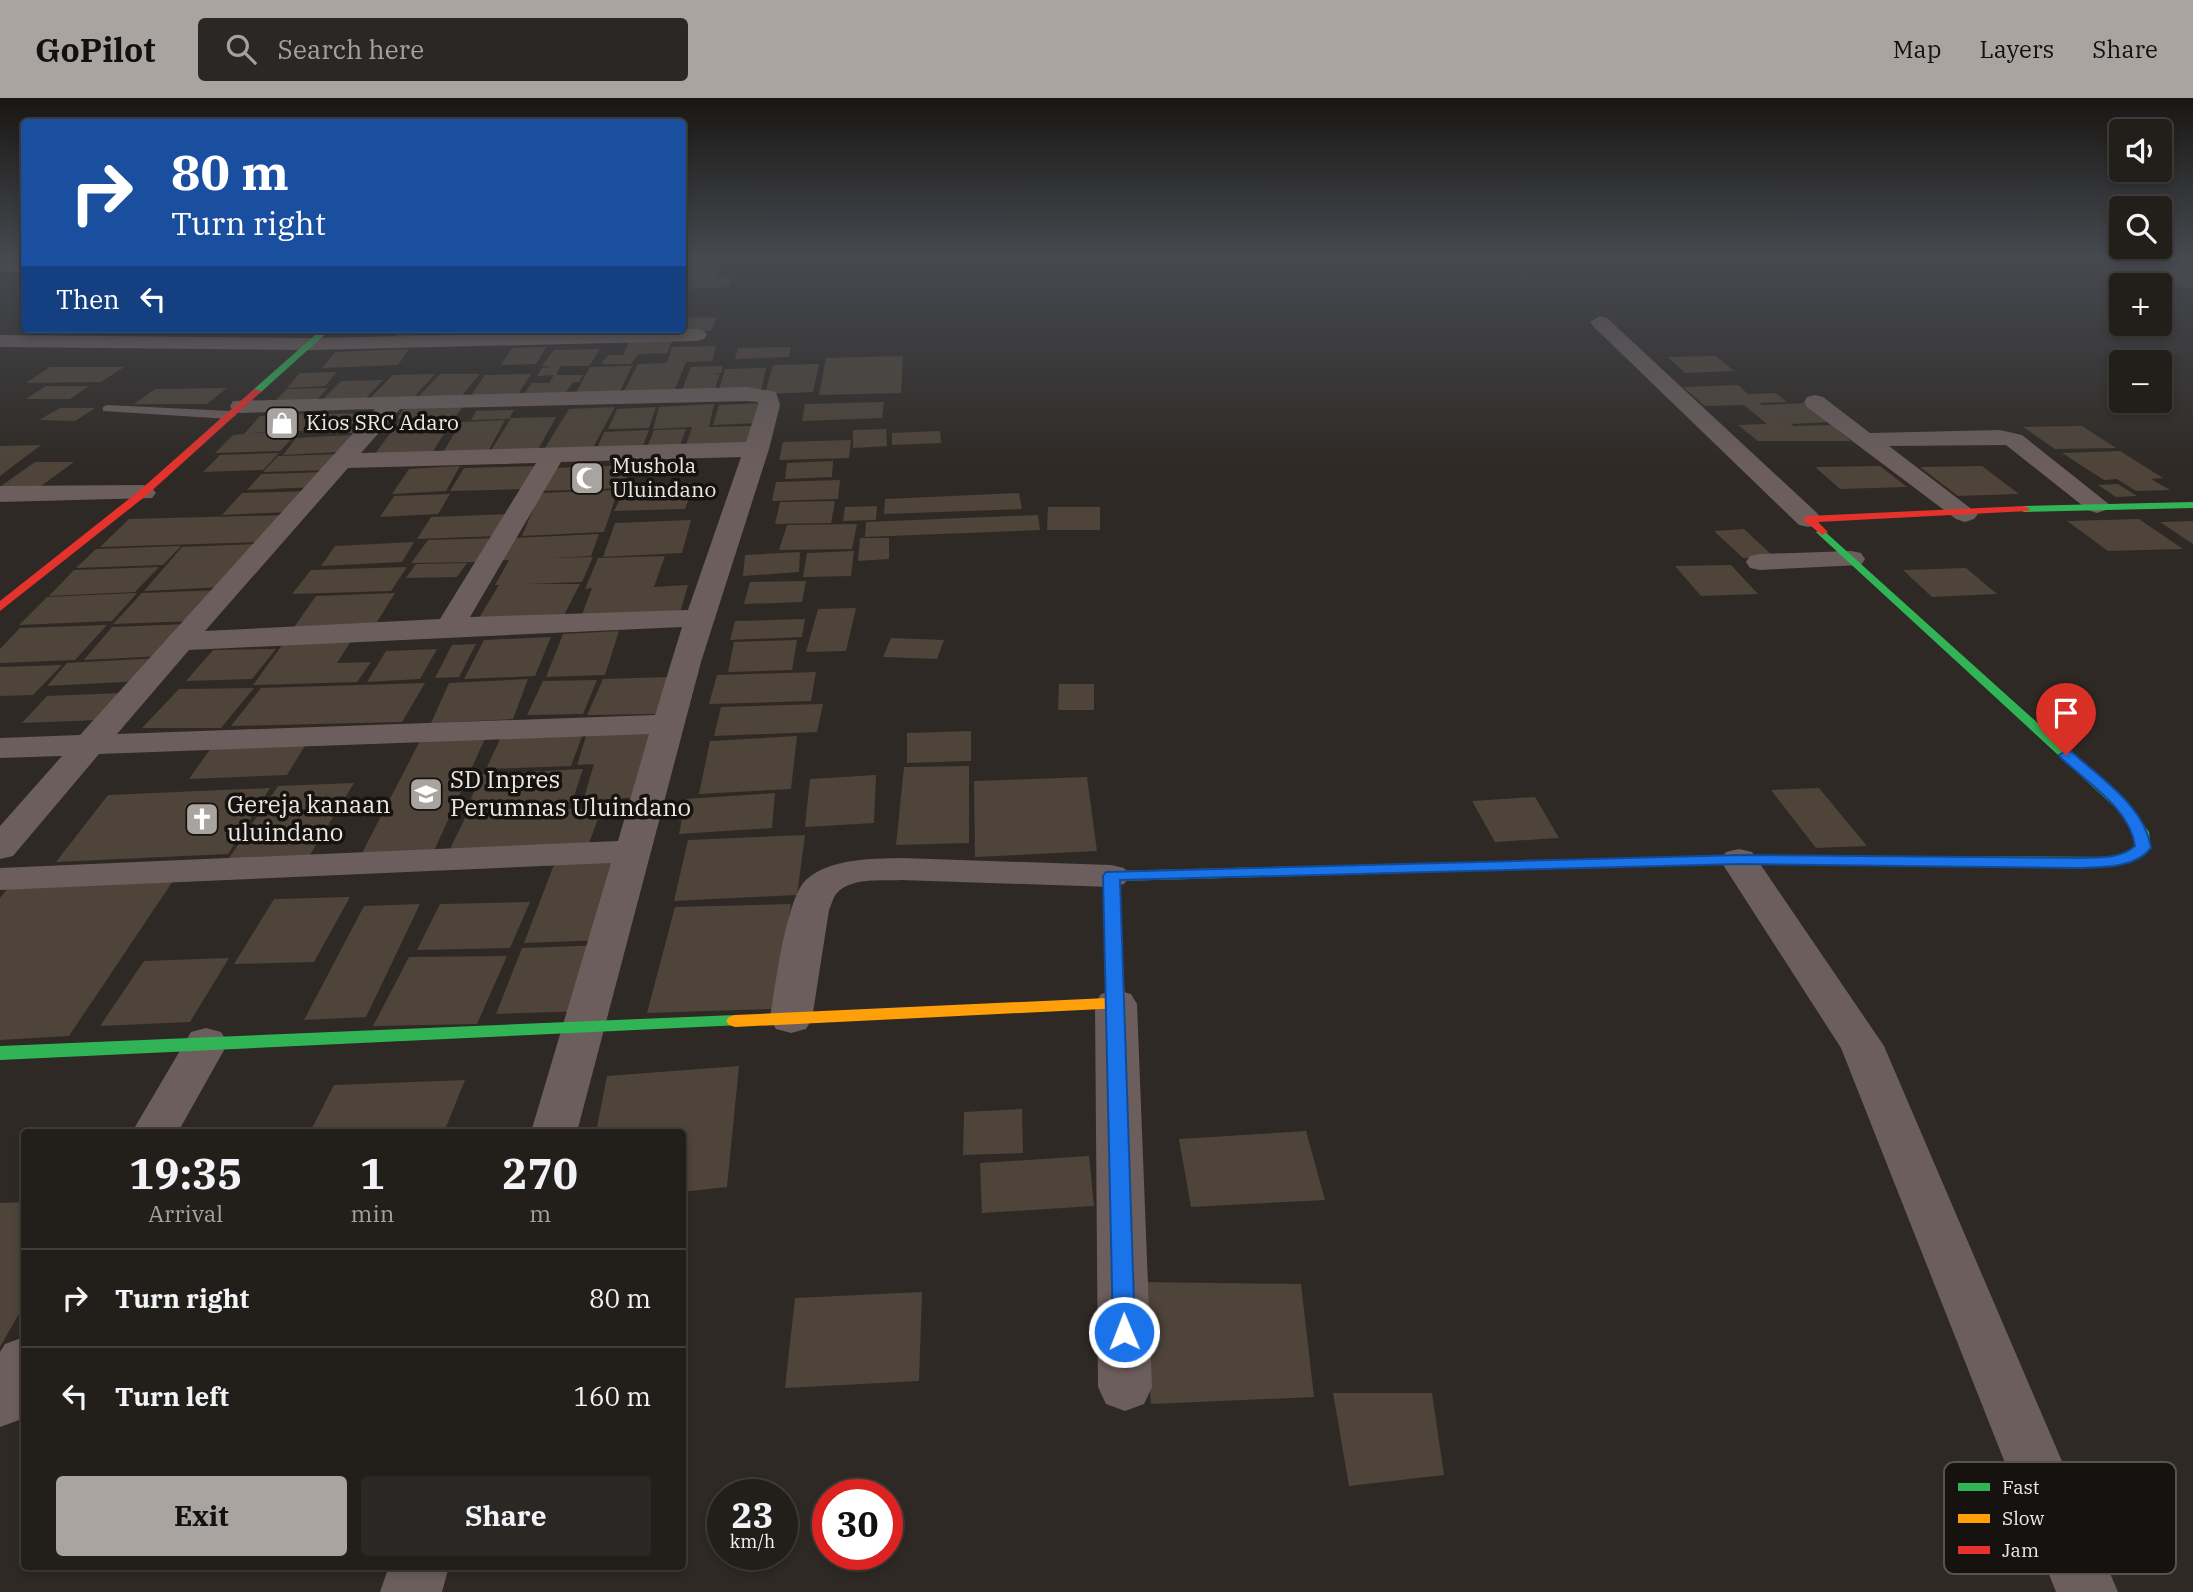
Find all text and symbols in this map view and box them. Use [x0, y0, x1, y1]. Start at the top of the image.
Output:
search box [198, 18, 688, 81]
text: GoPilot [35, 28, 156, 71]
icon: search [222, 30, 260, 68]
text: Search here [278, 32, 424, 66]
text: Map [1893, 33, 1941, 65]
text: Layers [1979, 33, 2054, 65]
text: Share [2092, 33, 2158, 65]
map controls [2109, 119, 2172, 413]
button: sound [2109, 119, 2172, 182]
text: 80 m [171, 140, 289, 203]
icon: right [56, 147, 147, 238]
button: search [2109, 196, 2172, 259]
text: Turn right [171, 202, 326, 244]
button: + [2109, 273, 2172, 336]
icon: left [134, 280, 172, 318]
text: Then [56, 282, 120, 316]
button: − [2109, 350, 2172, 413]
shop icon: Kios SRC Adaro [263, 404, 301, 442]
place label: Kios SRC Adaro [306, 408, 459, 436]
place label: Mushola Uluindano [612, 451, 716, 503]
mosque icon: Mushola Uluindano [568, 459, 606, 497]
pin [2036, 683, 2096, 755]
icon: arrive [2047, 694, 2085, 732]
place label: SD Inpres Perumnas Uluindano [450, 763, 691, 823]
school or university icon: SD Inpres Perumnas Uluindano [407, 775, 445, 813]
place label: Gereja kanaan uluindano [227, 788, 391, 848]
church icon: Gereja kanaan uluindano [183, 800, 221, 838]
text: 19:35 [129, 1146, 243, 1201]
text: 1 [360, 1146, 385, 1201]
text: 270 [502, 1146, 578, 1201]
text: Arrival [148, 1198, 223, 1228]
text: min [351, 1198, 394, 1228]
text: m [529, 1198, 551, 1228]
icon: right [56, 1279, 94, 1317]
text: Turn right [115, 1281, 249, 1315]
text: 80 m [589, 1281, 651, 1315]
position arrow [1087, 1295, 1161, 1369]
icon: left [56, 1377, 94, 1415]
text: Turn left [115, 1379, 229, 1413]
text: 160 m [573, 1379, 651, 1413]
legend [1944, 1462, 2176, 1574]
text: Fast [2002, 1475, 2040, 1499]
button: Exit [56, 1476, 347, 1556]
button: Share [361, 1476, 651, 1556]
speed limit sign: 30 [812, 1479, 903, 1570]
text: 23 [731, 1492, 774, 1538]
text: Slow [2002, 1506, 2044, 1530]
text: km/h [730, 1530, 775, 1553]
text: Jam [2002, 1538, 2039, 1562]

